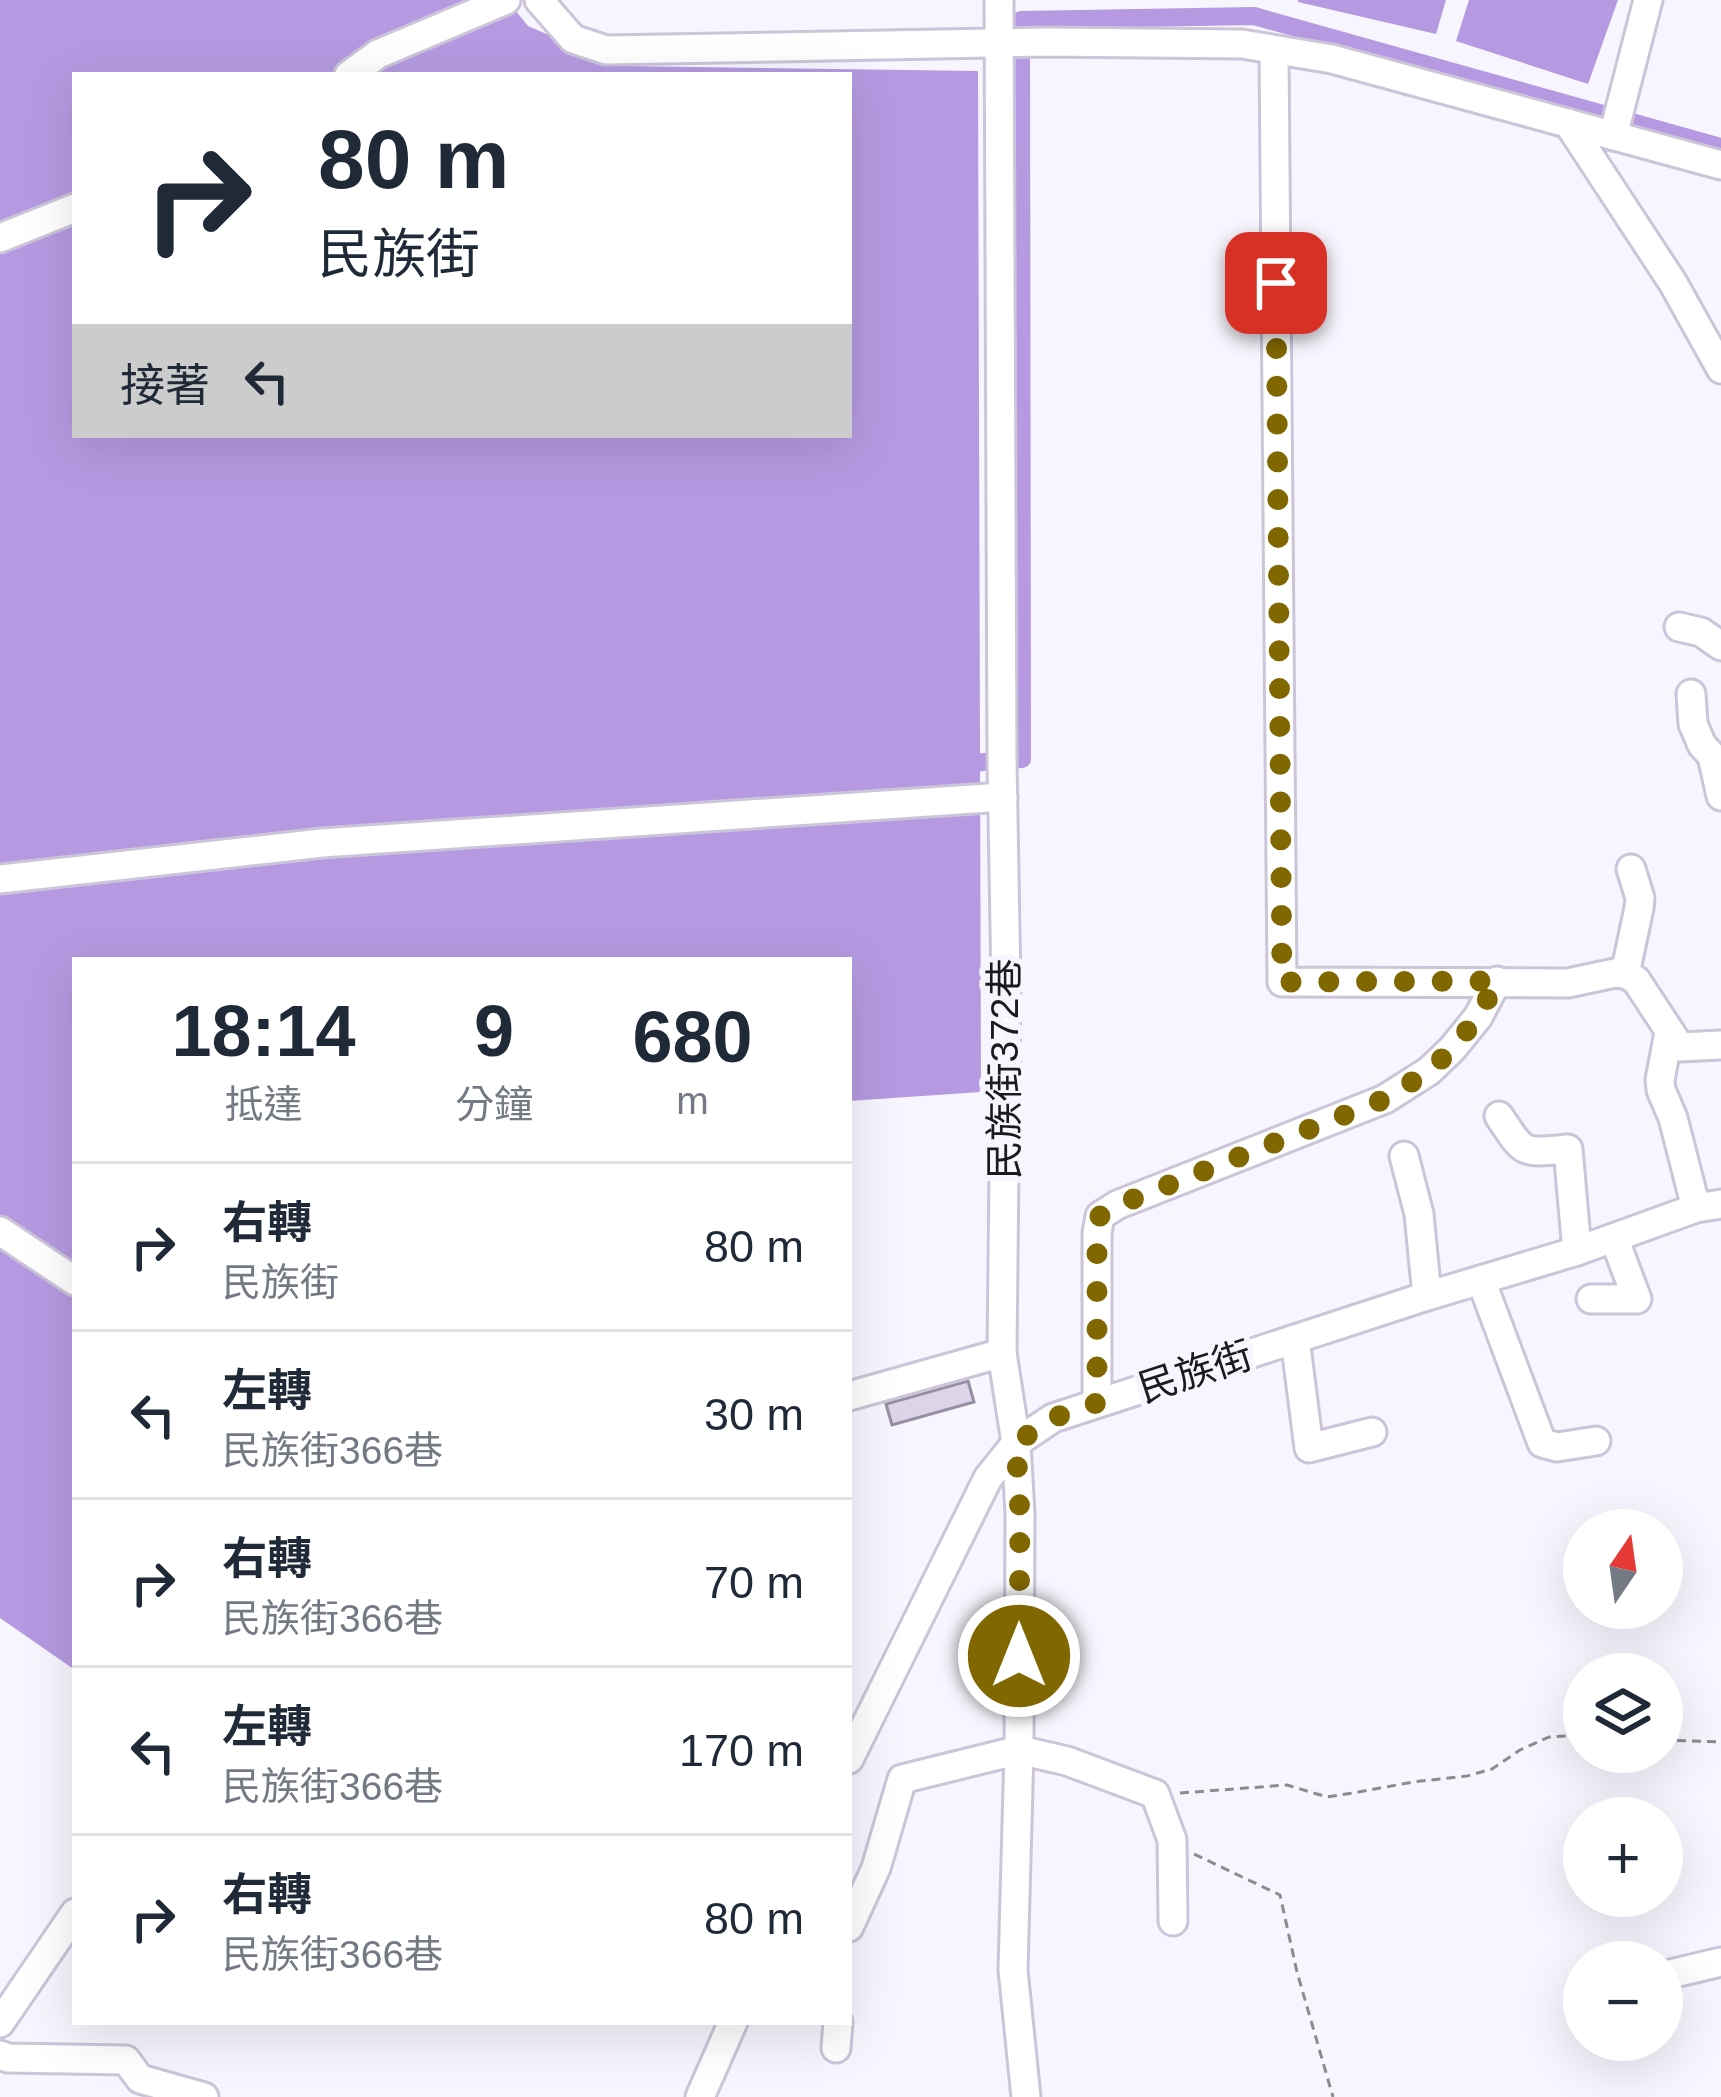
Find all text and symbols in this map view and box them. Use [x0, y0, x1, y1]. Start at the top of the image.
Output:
text: 80 m [318, 112, 509, 206]
icon: right [120, 120, 276, 276]
text: 民族街 [318, 224, 480, 284]
pin [1225, 232, 1327, 334]
icon: arrive [1243, 250, 1309, 316]
icon: left [234, 348, 300, 414]
text: 接著 [120, 360, 210, 411]
street label: 民族街372巷 [983, 958, 1026, 1180]
text: 18:14 [171, 991, 356, 1071]
text: 9 [474, 991, 514, 1071]
text: 680 [632, 997, 753, 1077]
text: m [676, 1079, 709, 1122]
text: 抵達 [224, 1083, 303, 1126]
text: 分鐘 [455, 1083, 533, 1126]
text: 右轉 [222, 1197, 312, 1248]
icon: right [120, 1214, 186, 1280]
text: 80 m [704, 1221, 804, 1272]
text: 民族街 [222, 1261, 339, 1304]
street label: 民族街 [1133, 1333, 1257, 1410]
text: 左轉 [222, 1365, 312, 1416]
icon: left [120, 1382, 186, 1448]
text: 30 m [704, 1389, 804, 1440]
text: 民族街366巷 [222, 1429, 443, 1472]
north arrow [1563, 1509, 1683, 1629]
map controls [1563, 1509, 1683, 2061]
text: 右轉 [222, 1533, 312, 1584]
icon: right [120, 1550, 186, 1616]
text: 70 m [704, 1557, 804, 1608]
position arrow [956, 1593, 1082, 1719]
text: 民族街366巷 [222, 1597, 443, 1640]
button: layers [1563, 1653, 1683, 1773]
text: 左轉 [222, 1701, 312, 1752]
icon: left [120, 1718, 186, 1784]
text: 170 m [679, 1725, 804, 1776]
text: 民族街366巷 [222, 1765, 443, 1808]
button: + [1563, 1797, 1683, 1917]
text: 右轉 [222, 1869, 312, 1920]
icon: right [120, 1886, 186, 1952]
text: 80 m [704, 1893, 804, 1944]
text: 民族街366巷 [222, 1933, 443, 1976]
button: − [1563, 1941, 1683, 2061]

